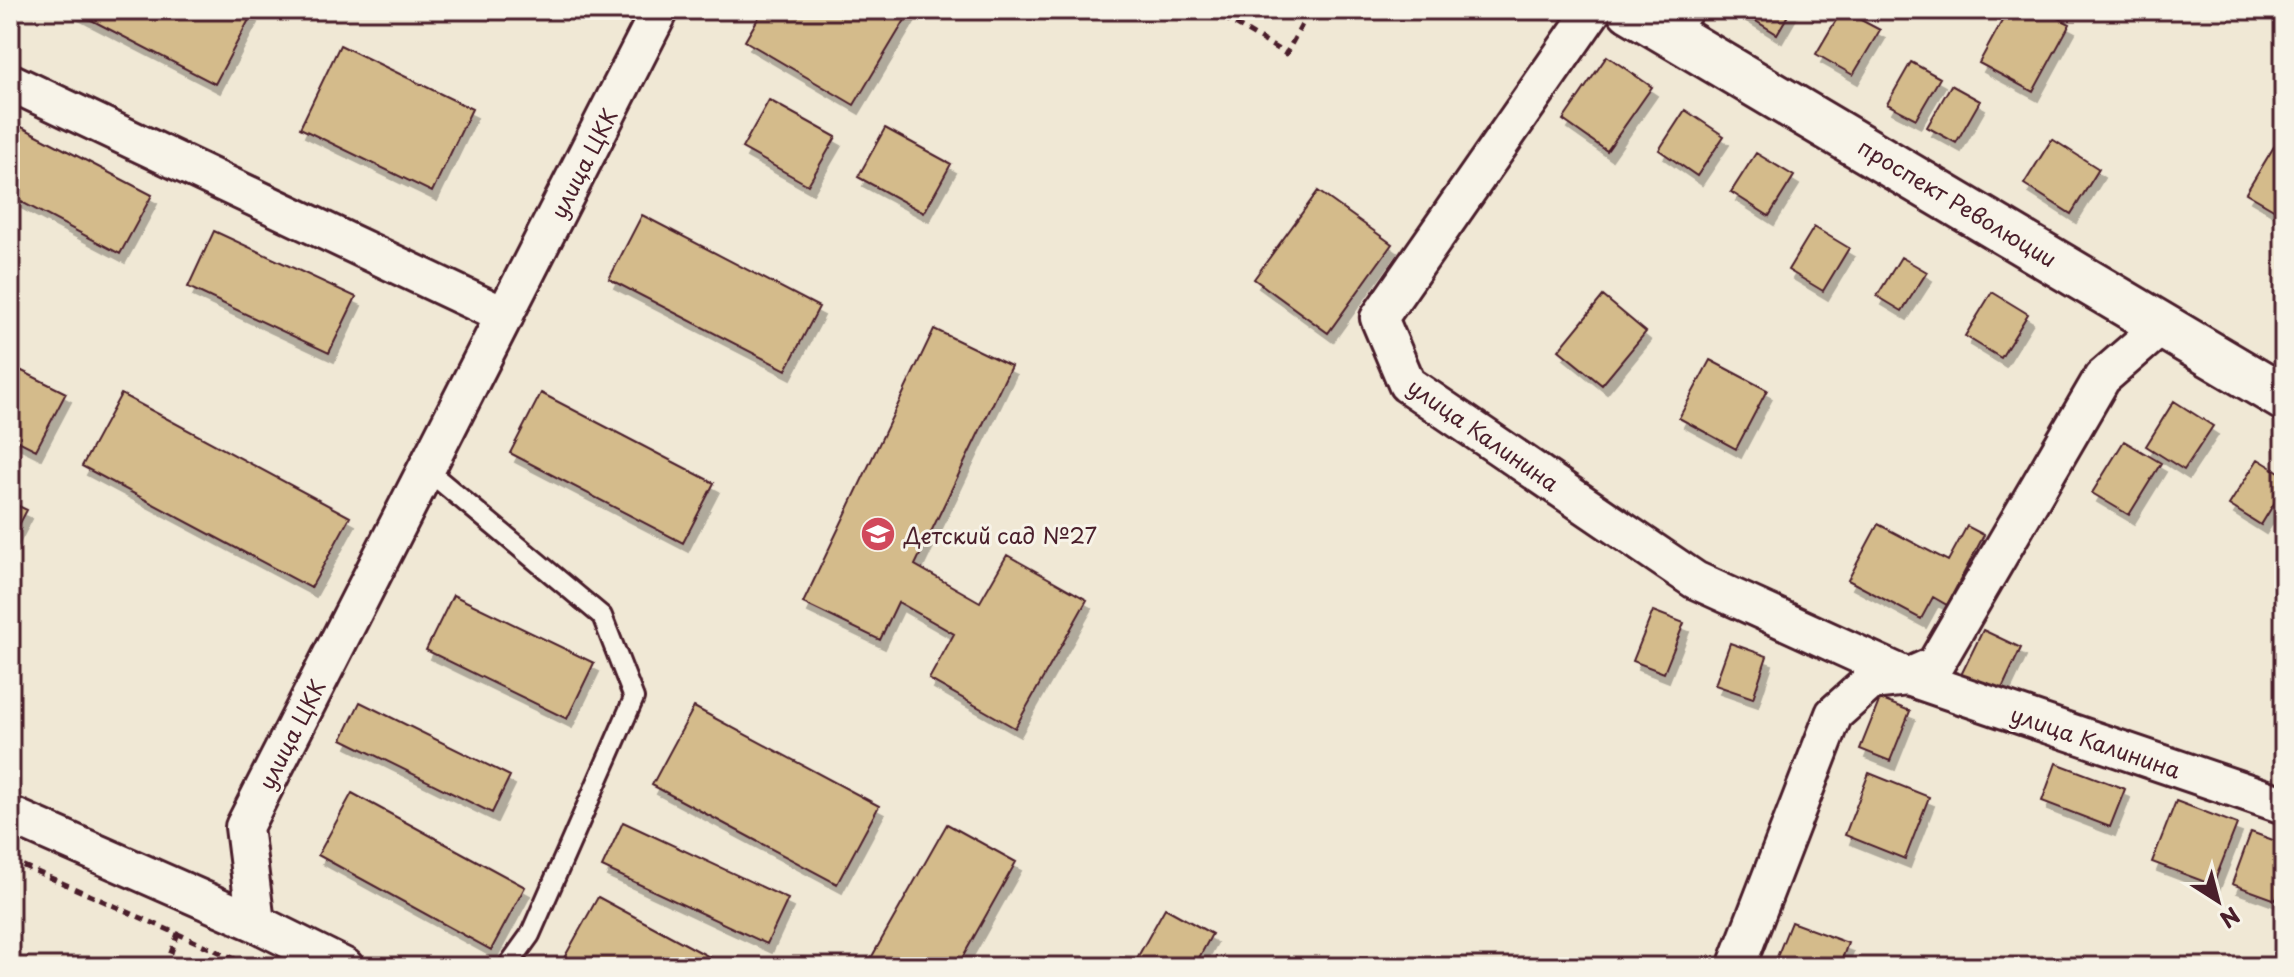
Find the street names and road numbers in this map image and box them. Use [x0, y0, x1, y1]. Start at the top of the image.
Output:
street label: улица ЦКК [541, 102, 625, 224]
street label: проспект Революции [1852, 130, 2064, 274]
street label: улица Калинина [1402, 369, 1566, 499]
street label: улица ЦКК [249, 673, 333, 795]
street label: улица Калинина [2007, 696, 2186, 786]

